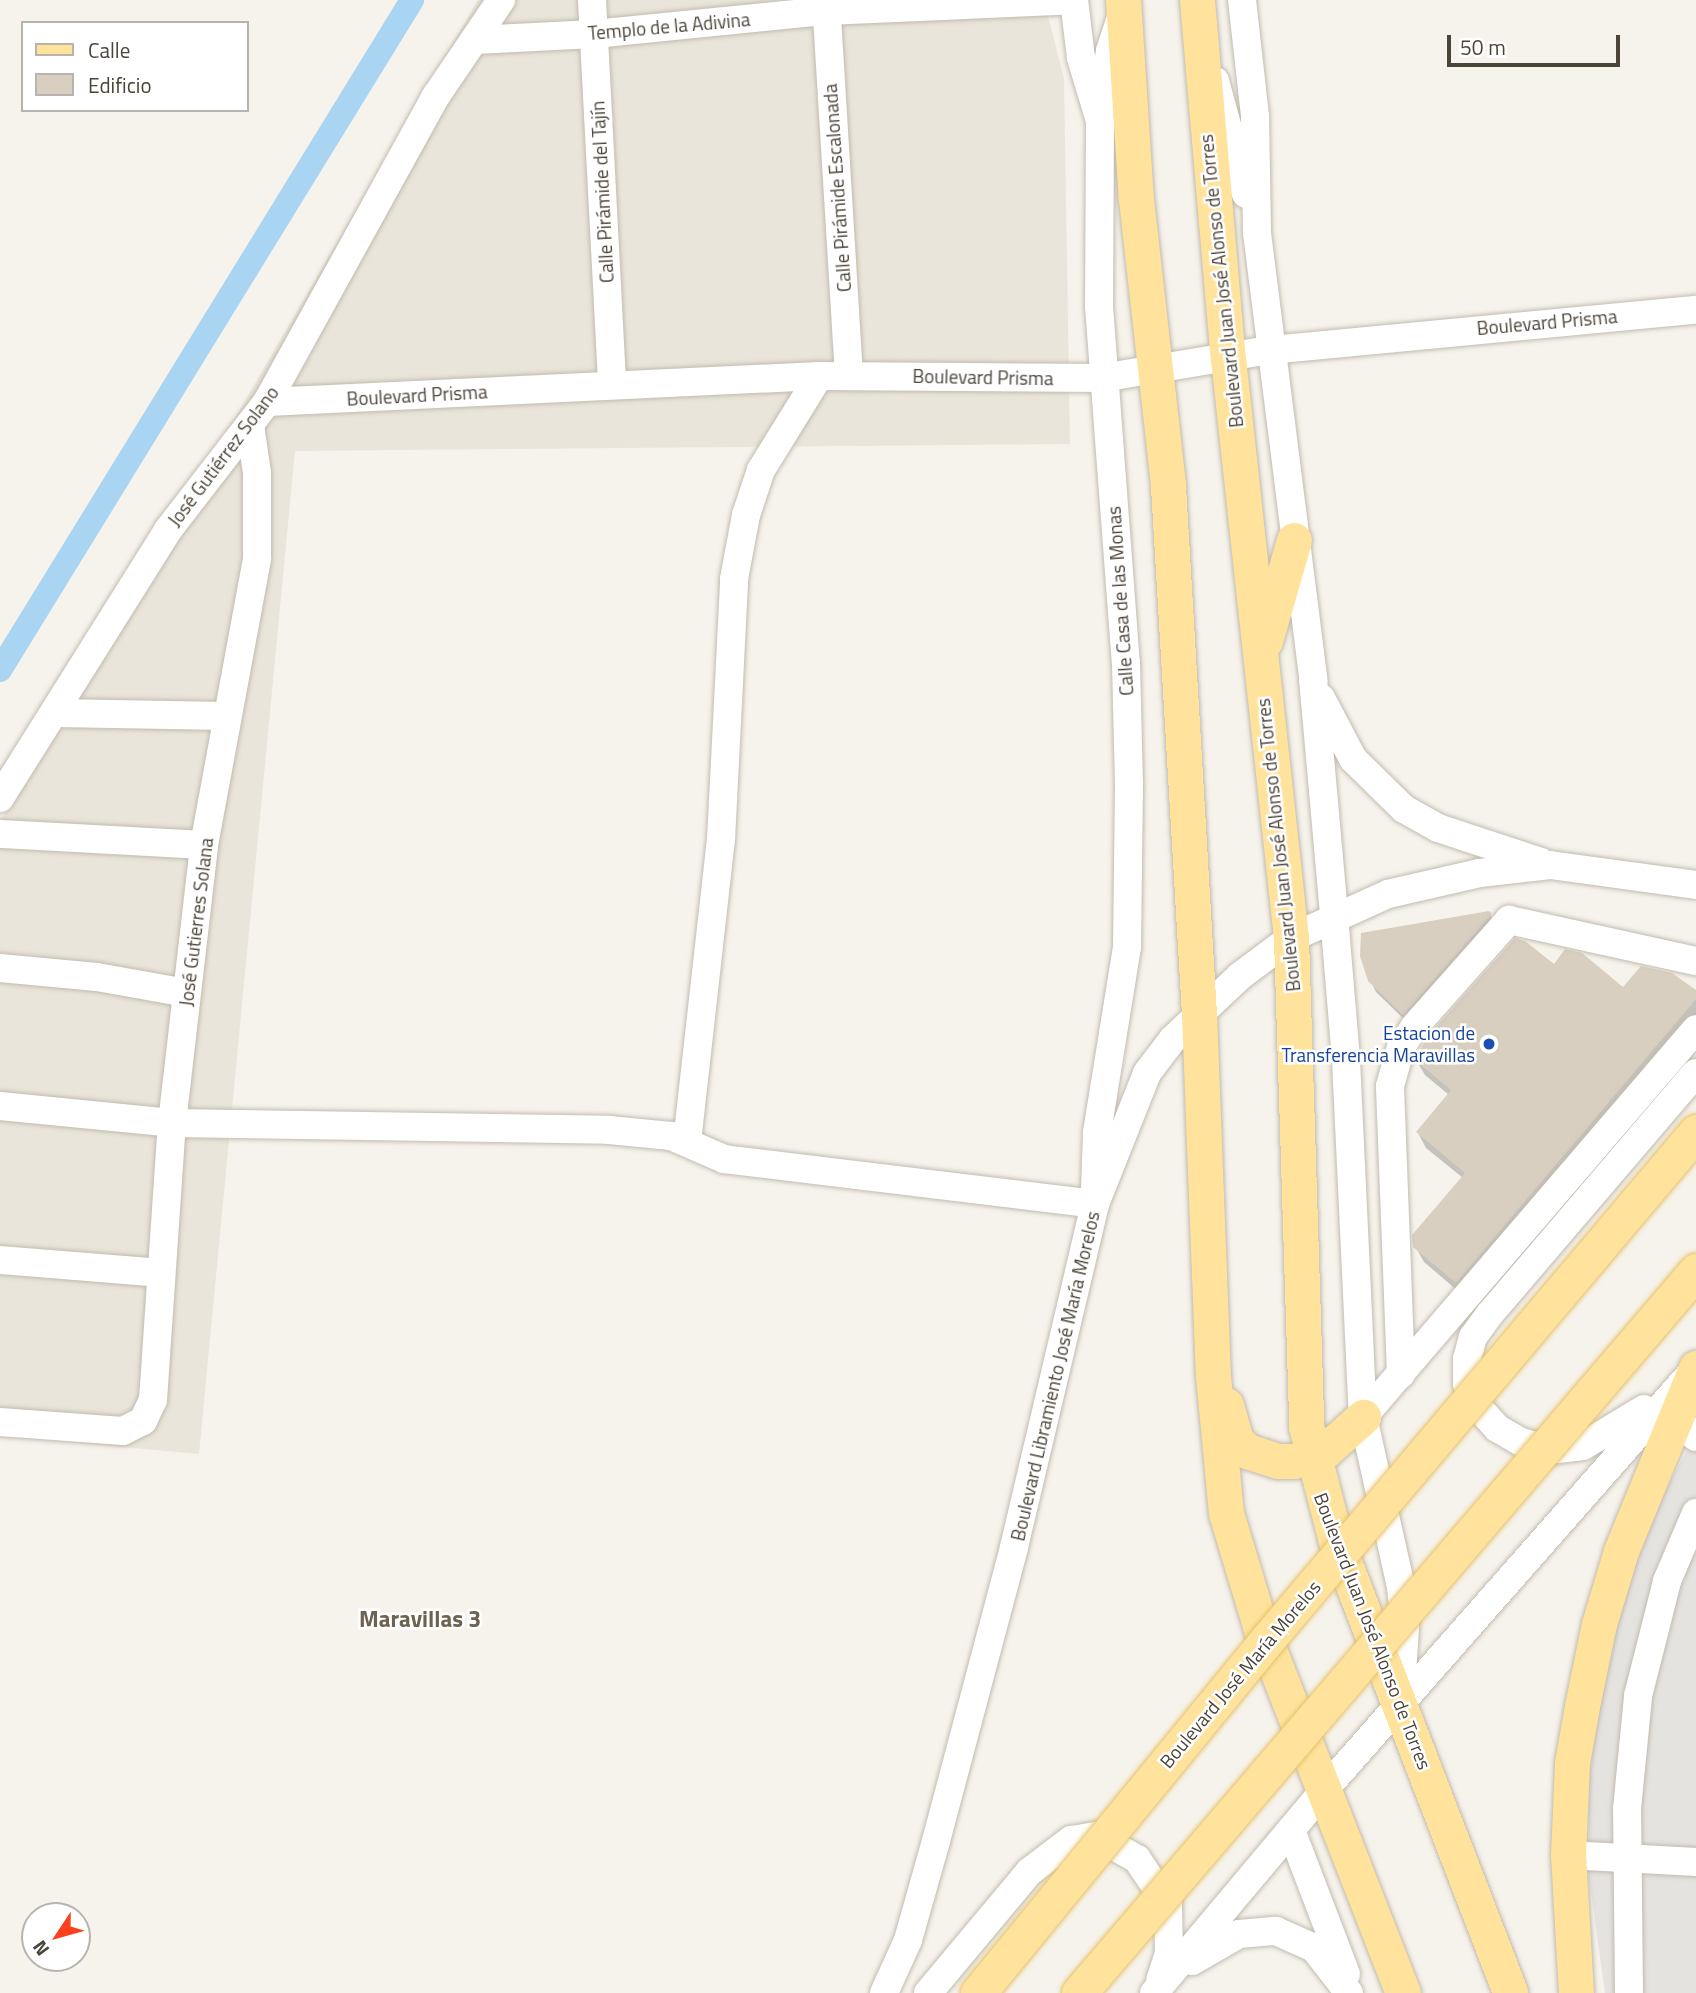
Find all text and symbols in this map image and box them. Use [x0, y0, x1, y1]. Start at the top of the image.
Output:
street label: Templo de la Adivina [587, 8, 751, 44]
legend [21, 21, 248, 112]
scale bar [1451, 21, 1624, 65]
text: 50 m [1460, 31, 1506, 63]
text: Calle [88, 34, 130, 66]
text: Edificio [88, 69, 152, 101]
street label: Calle Pirámide Escalonada [818, 83, 856, 293]
street label: Calle Pirámide del Tajín [586, 100, 618, 284]
street label: Boulevard Juan José Alonso de Torres [1194, 133, 1248, 429]
street label: Boulevard Prisma [1476, 305, 1618, 339]
street label: Boulevard Prisma [912, 364, 1054, 390]
street label: Boulevard Prisma [346, 380, 488, 410]
street label: José Gutiérrez Solano [163, 381, 283, 531]
street label: Calle Casa de las Monas [1102, 505, 1138, 697]
street label: Boulevard Juan José Alonso de Torres [1251, 697, 1305, 993]
street label: José Gutierres Solana [174, 836, 218, 1008]
place label: Estacion de Transferencia Maravillas [1282, 1022, 1475, 1066]
marker: Estacion de Transferencia Maravillas [1481, 1036, 1497, 1052]
street label: Boulevard Libramiento José María Morelos [1006, 1209, 1104, 1543]
street label: Boulevard Juan José Alonso de Torres [1310, 1489, 1436, 1773]
street label: Boulevard José María Morelos [1155, 1576, 1325, 1772]
district label: Maravillas 3 [359, 1605, 481, 1633]
north arrow [21, 1902, 91, 1972]
text: N [25, 1935, 56, 1962]

